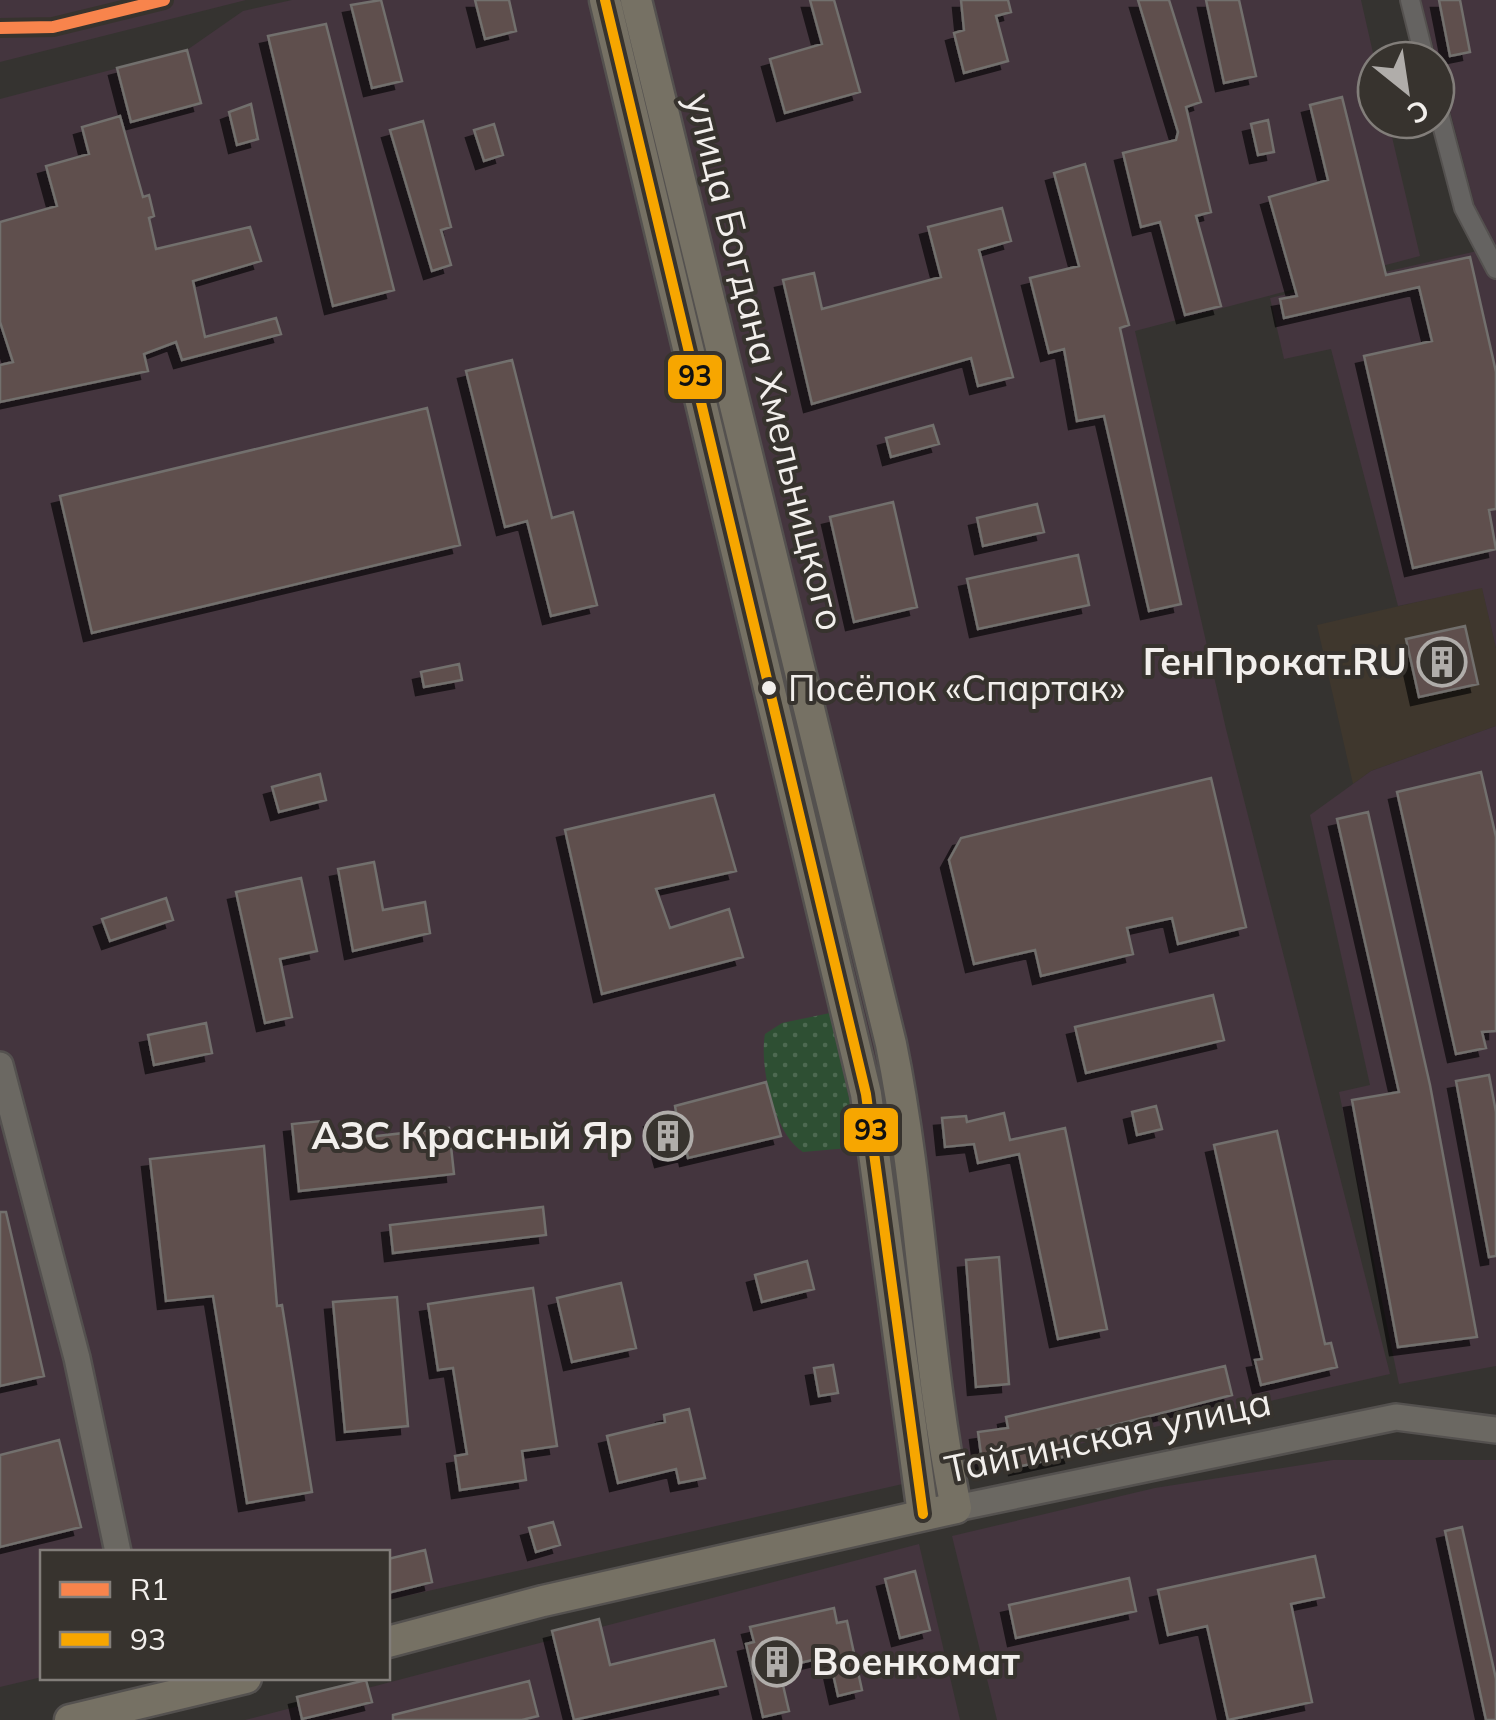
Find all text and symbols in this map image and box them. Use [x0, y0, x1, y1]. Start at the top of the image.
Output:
north arrow [1356, 40, 1456, 140]
street label: улица Богдана Хмельницкого [676, 88, 856, 635]
text: С [1402, 92, 1436, 132]
line badge: 93 [666, 353, 724, 401]
text: 93 [678, 358, 712, 393]
building icon: ГенПрокат.RU [1416, 636, 1468, 688]
place label: ГенПрокат.RU [1143, 637, 1407, 685]
place label: Посёлок «Спартак» [788, 665, 1125, 710]
marker: Посёлок «Спартак» [759, 678, 779, 698]
line badge: 93 [842, 1106, 900, 1154]
building icon: АЗС Красный Яр [642, 1110, 694, 1162]
place label: АЗС Красный Яр [311, 1111, 633, 1159]
text: 93 [854, 1112, 888, 1147]
street label: Тайгинская улица [940, 1377, 1275, 1493]
legend [40, 1550, 390, 1680]
text: R1 [130, 1570, 169, 1608]
text: 93 [130, 1620, 166, 1658]
building icon: Военкомат [751, 1636, 803, 1688]
place label: Военкомат [812, 1637, 1020, 1685]

